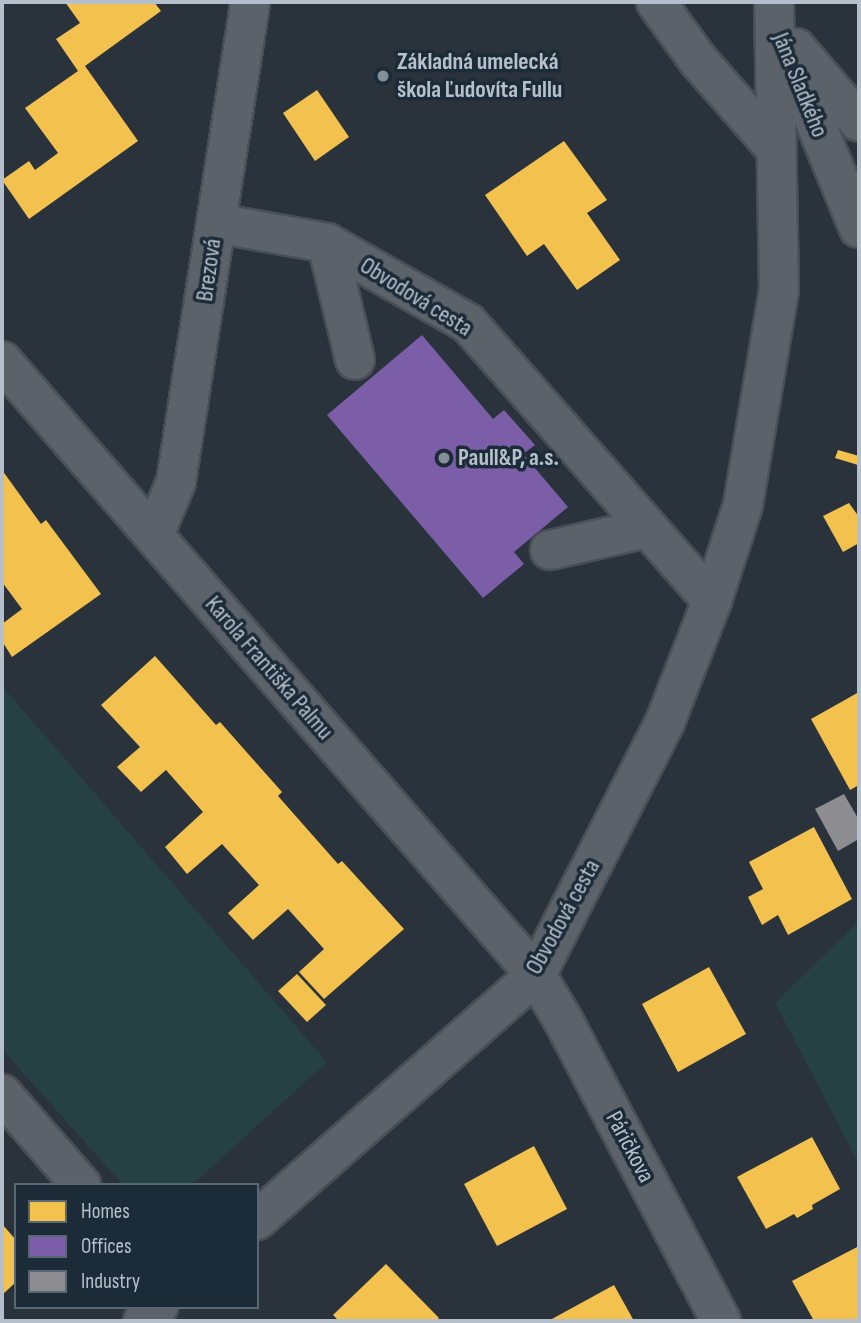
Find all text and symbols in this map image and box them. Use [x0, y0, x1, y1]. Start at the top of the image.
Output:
street label: Jána Sladkého [766, 29, 834, 141]
place label: Základná umelecká škola Ľudovíta Fullu [397, 48, 562, 104]
marker: Základná umelecká škola Ľudovíta Fullu [375, 68, 391, 84]
street label: Brezová [190, 237, 228, 303]
street label: Obvodová cesta [355, 251, 477, 343]
place label: Paull&P, a.s. [458, 444, 559, 472]
marker: Paull&P, a.s. [436, 450, 452, 466]
street label: Karola Františka Palmu [199, 590, 339, 746]
street label: Obvodová cesta [520, 855, 606, 979]
street label: Páričkova [599, 1106, 661, 1188]
legend [14, 1183, 259, 1309]
text: Homes [81, 1199, 130, 1224]
text: Offices [81, 1234, 132, 1259]
text: Industry [81, 1269, 140, 1294]

